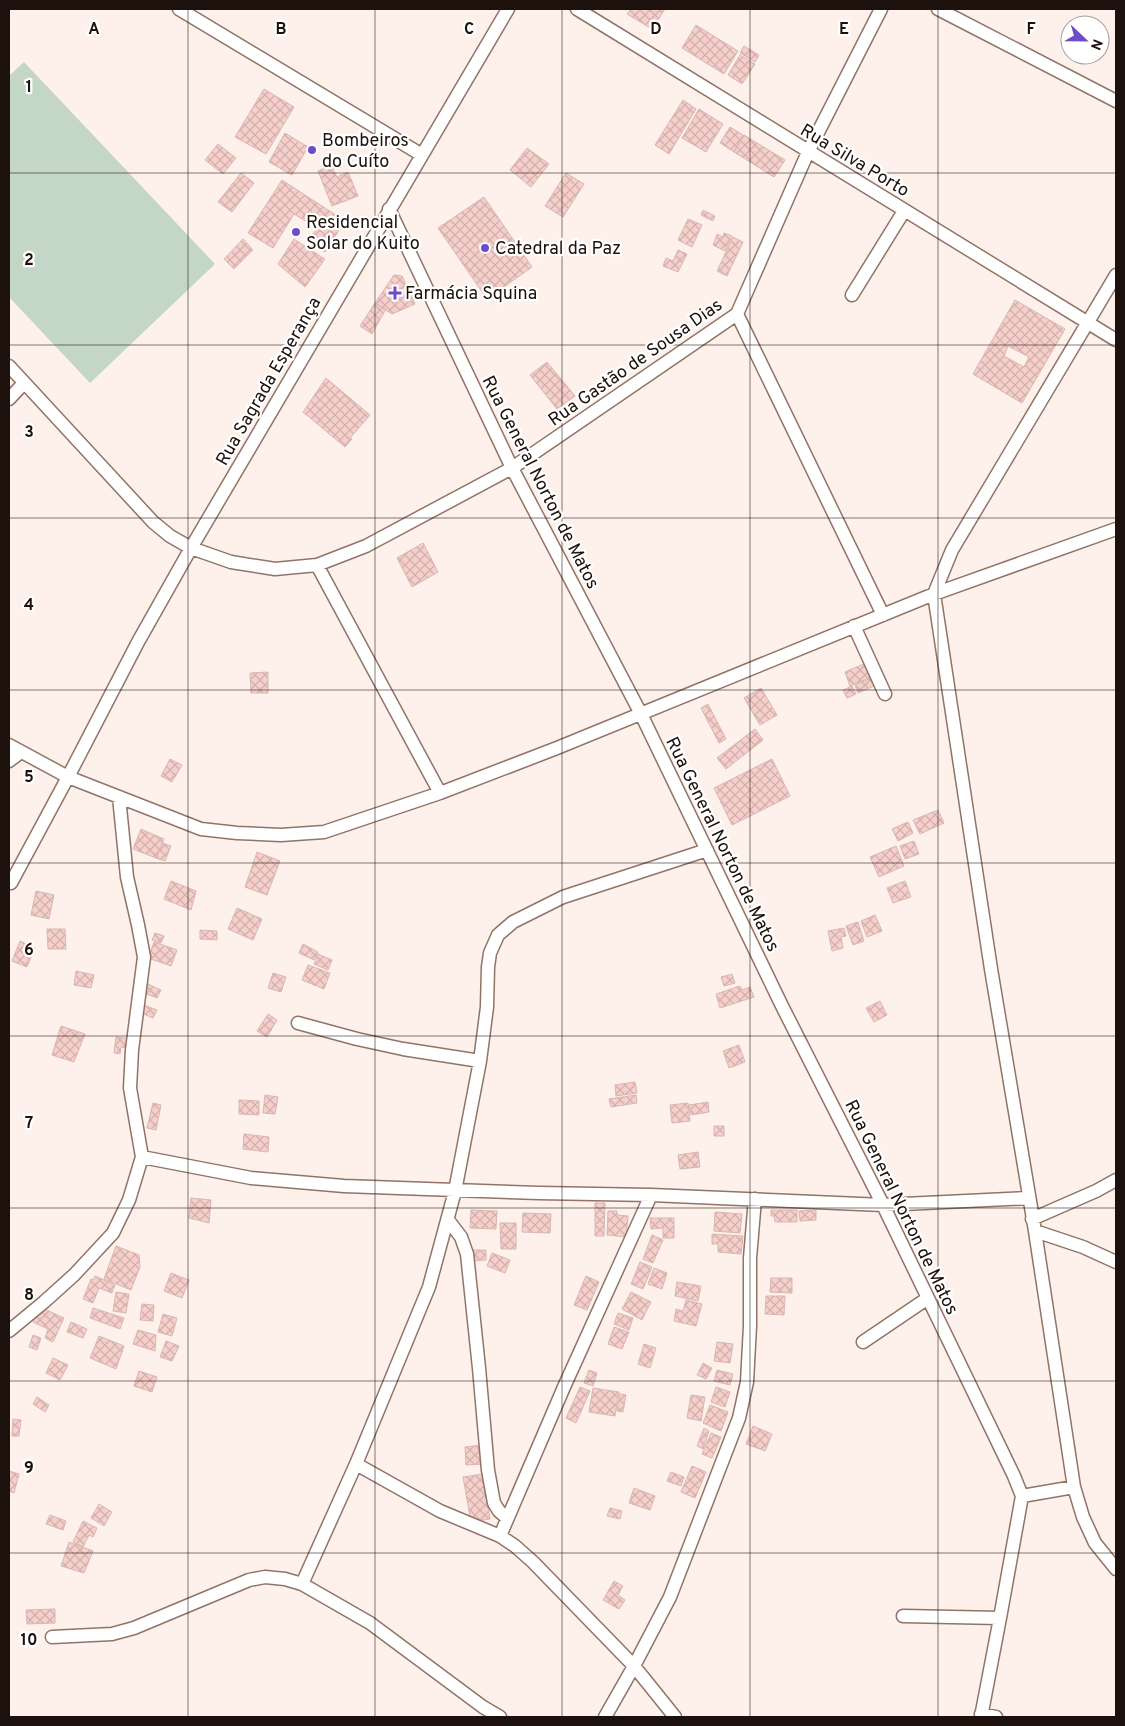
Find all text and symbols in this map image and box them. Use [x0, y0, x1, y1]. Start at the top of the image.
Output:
north arrow [1060, 15, 1110, 65]
text: A [88, 20, 100, 40]
text: B [275, 20, 287, 40]
text: C [464, 20, 474, 40]
text: D [650, 20, 662, 40]
text: E [839, 20, 849, 40]
text: F [1026, 20, 1036, 40]
text: N [1086, 36, 1105, 52]
text: 1 [26, 78, 32, 98]
street label: Rua Silva Porto [795, 120, 913, 203]
place label: Bombeiros do Cuíto [322, 130, 409, 174]
marker: Bombeiros do Cuíto [306, 144, 318, 156]
place label: Residencial Solar do Kuito [306, 212, 420, 256]
marker: Residencial Solar do Kuito [290, 226, 302, 238]
place label: Catedral da Paz [495, 238, 621, 261]
marker: Catedral da Paz [479, 242, 491, 254]
text: 2 [24, 251, 34, 271]
place label: Farmácia Squina [405, 283, 537, 306]
marker: Farmácia Squina [389, 287, 401, 299]
street label: Rua Sagrada Esperança [212, 293, 327, 470]
street label: Rua Gastão de Sousa Dias [544, 294, 727, 432]
street label: Rua General Norton de Matos [476, 372, 604, 593]
text: 3 [24, 423, 34, 443]
text: 4 [24, 596, 34, 616]
street label: Rua General Norton de Matos [660, 733, 784, 956]
text: 5 [24, 768, 34, 788]
text: 6 [24, 941, 34, 961]
street label: Rua General Norton de Matos [839, 1096, 963, 1319]
text: 7 [25, 1114, 33, 1134]
text: 8 [24, 1286, 34, 1306]
text: 9 [24, 1459, 34, 1479]
text: 10 [21, 1631, 37, 1651]

